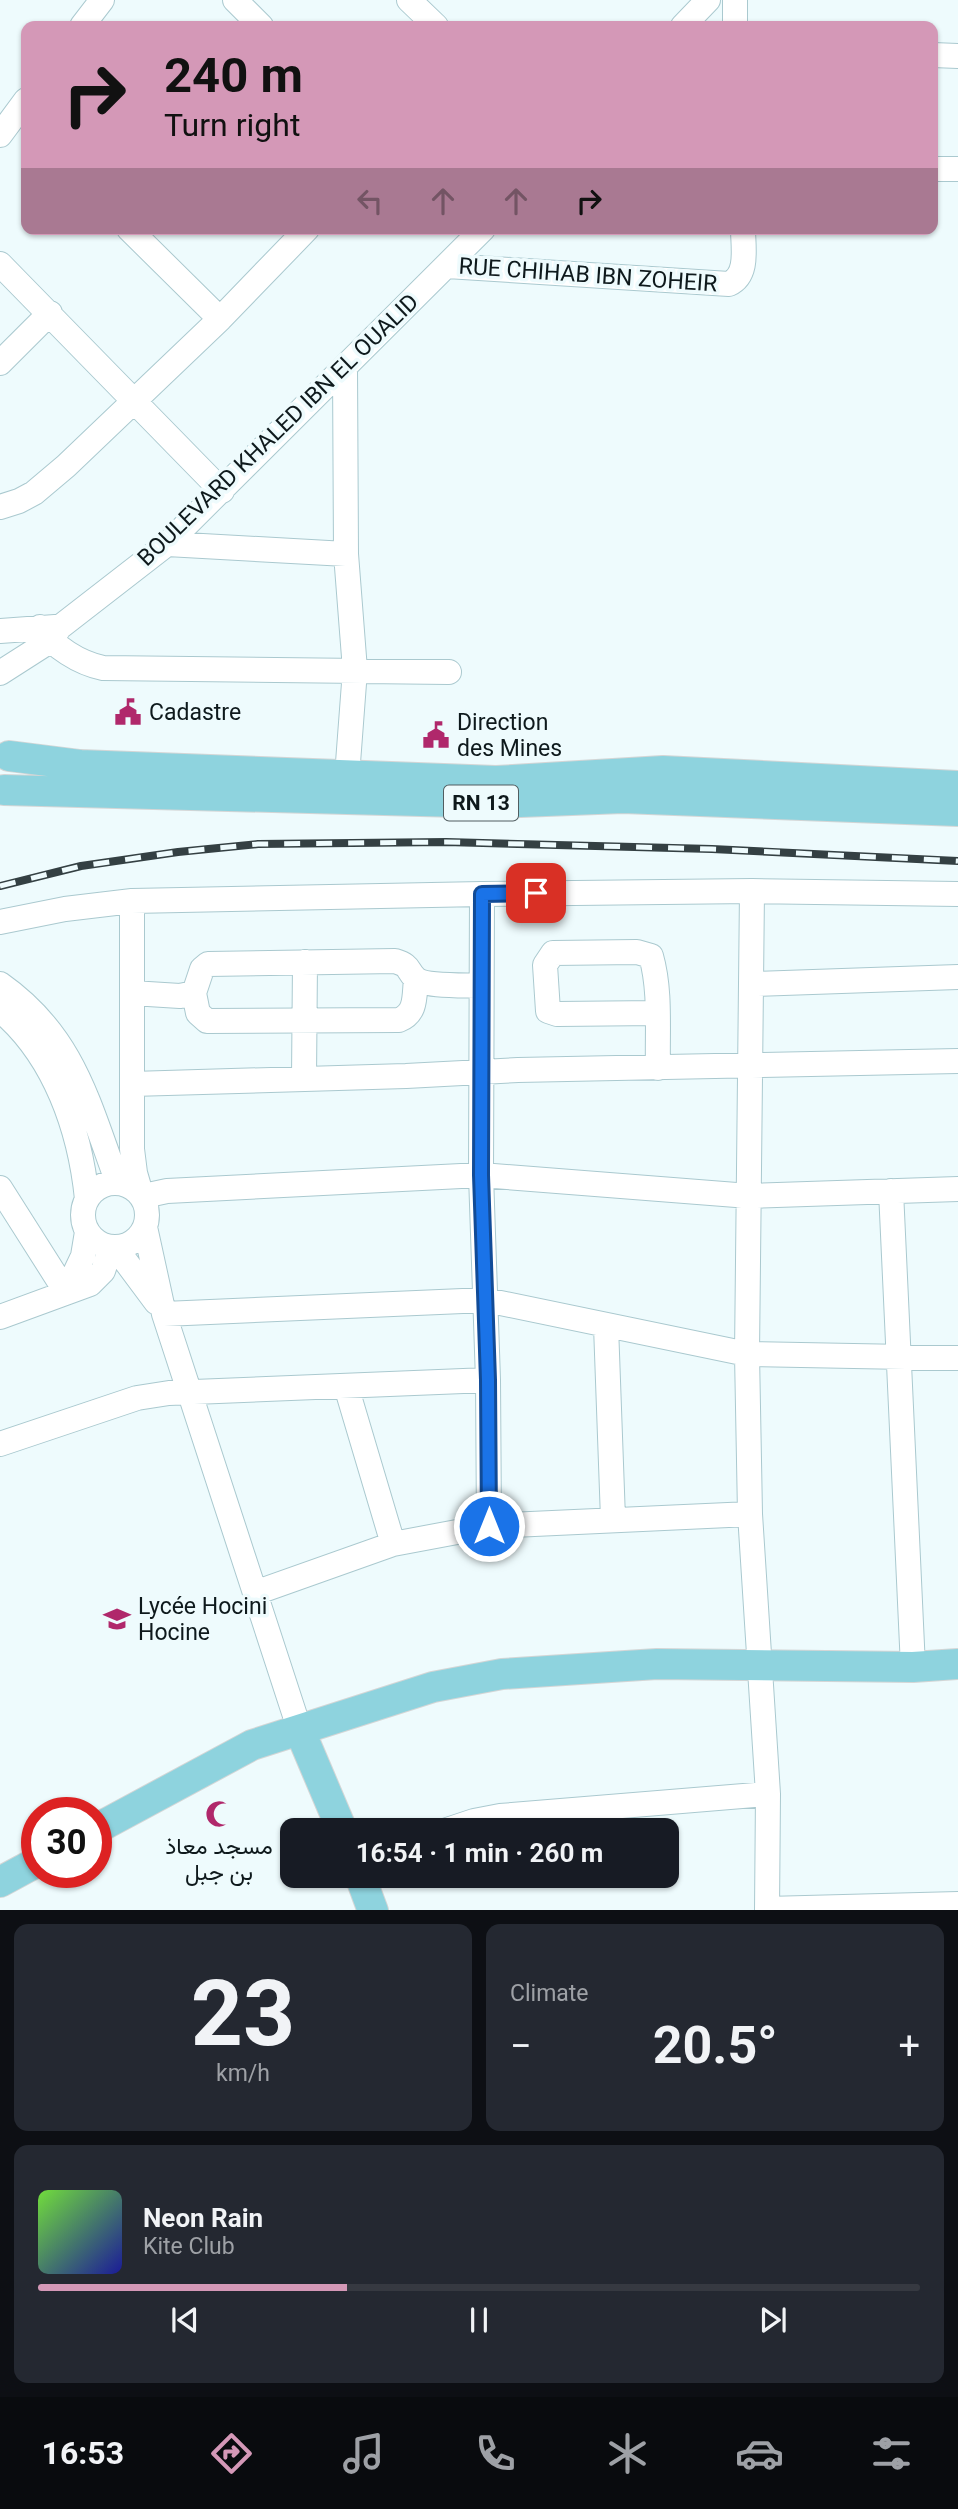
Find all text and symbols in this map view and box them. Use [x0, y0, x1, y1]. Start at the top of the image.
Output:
text: 240 m [164, 47, 303, 104]
icon: right [49, 49, 140, 140]
text: Turn right [164, 106, 300, 144]
icon: left [351, 182, 389, 220]
icon: ahead [424, 182, 462, 220]
icon: ahead [497, 182, 535, 220]
icon: right [570, 182, 608, 220]
street label: RUE CHIHAB IBN ZOHEIR [458, 252, 718, 298]
street label: BOULEVARD KHALED IBN EL OUALID [132, 288, 424, 572]
public building icon: Cadastre [113, 697, 143, 727]
place label: Cadastre [149, 699, 241, 726]
place label: Direction des Mines [457, 709, 562, 762]
public building icon: Direction des Mines [421, 720, 451, 750]
road number: RN 13 [444, 786, 518, 820]
pin [506, 863, 566, 923]
icon: arrive [517, 874, 555, 912]
position arrow [452, 1489, 526, 1563]
place label: Lycée Hocini Hocine [138, 1593, 267, 1646]
school or university icon: Lycée Hocini Hocine [102, 1604, 132, 1634]
speed limit sign: 30 [21, 1797, 112, 1888]
mosque icon: مسجد معاذ بن جبل [204, 1799, 234, 1829]
place label: مسجد معاذ بن جبل [165, 1833, 273, 1886]
text: 16:54 · 1 min · 260 m [356, 1838, 603, 1868]
text: 23 [191, 1961, 295, 2067]
text: Climate [510, 1980, 589, 2007]
text: 20.5° [653, 2015, 778, 2076]
text: − [510, 2024, 532, 2068]
text: + [898, 2024, 920, 2068]
text: km/h [216, 2060, 270, 2087]
text: Neon Rain [143, 2203, 263, 2233]
text: Kite Club [143, 2233, 235, 2260]
icon: previous [166, 2301, 204, 2339]
icon: pause [460, 2301, 498, 2339]
icon: next [754, 2301, 792, 2339]
icon: directions [207, 2429, 256, 2478]
icon: music [339, 2429, 388, 2478]
icon: phone [471, 2429, 520, 2478]
icon: climate [603, 2429, 652, 2478]
icon: car [735, 2429, 784, 2478]
icon: filters [867, 2429, 916, 2478]
text: 16:53 [42, 2434, 124, 2472]

